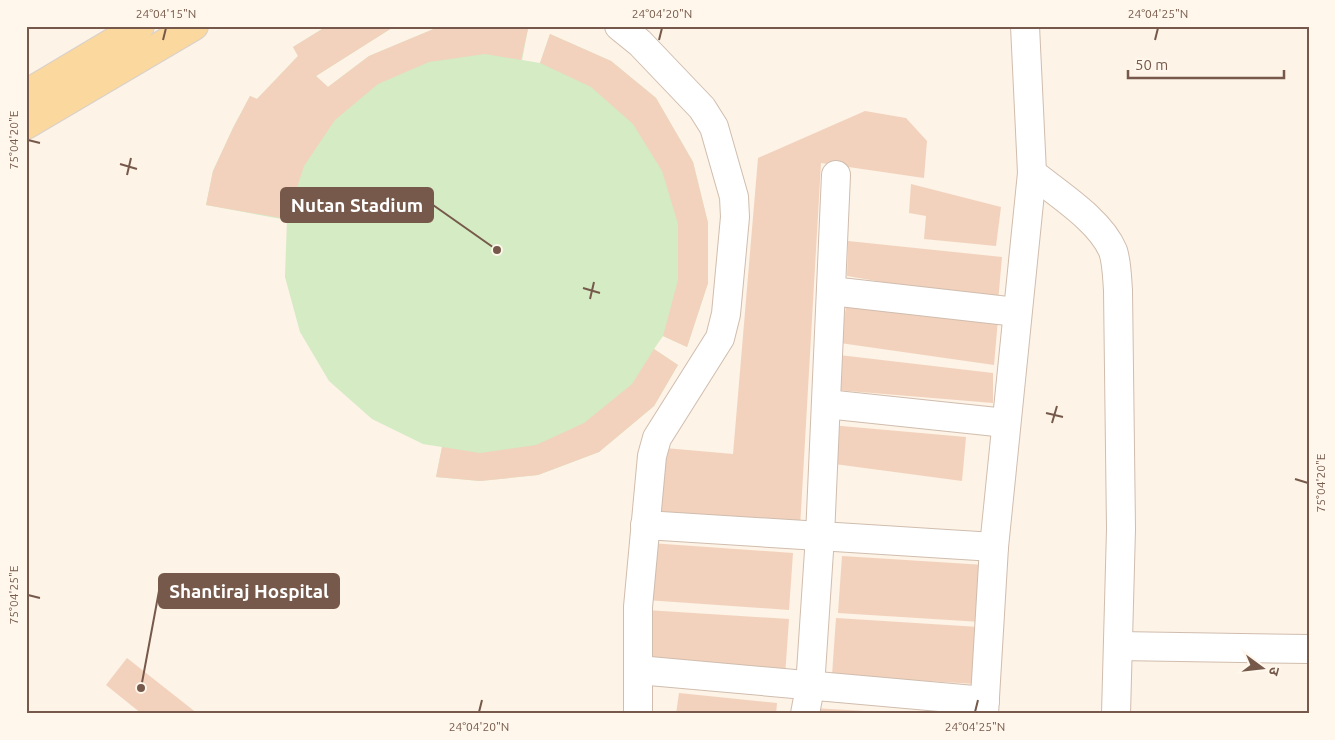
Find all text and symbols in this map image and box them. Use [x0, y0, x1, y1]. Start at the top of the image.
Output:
text: 24°04'15"N [136, 7, 196, 20]
text: 24°04'20"N [632, 7, 692, 20]
text: 24°04'25"N [1128, 7, 1188, 20]
scale bar [1128, 48, 1284, 80]
text: 50 m [1135, 56, 1168, 73]
text: 75°04'20"E [7, 110, 20, 169]
callout: Nutan Stadium [281, 188, 433, 222]
text: Nutan Stadium [291, 194, 423, 216]
text: 75°04'20"E [1314, 453, 1327, 512]
text: 75°04'25"E [7, 565, 20, 624]
callout: Shantiraj Hospital [159, 574, 339, 608]
text: Shantiraj Hospital [169, 580, 329, 602]
north arrow [1238, 642, 1288, 692]
text: उ [1266, 665, 1283, 678]
text: 24°04'20"N [449, 720, 509, 733]
text: 24°04'25"N [945, 720, 1005, 733]

